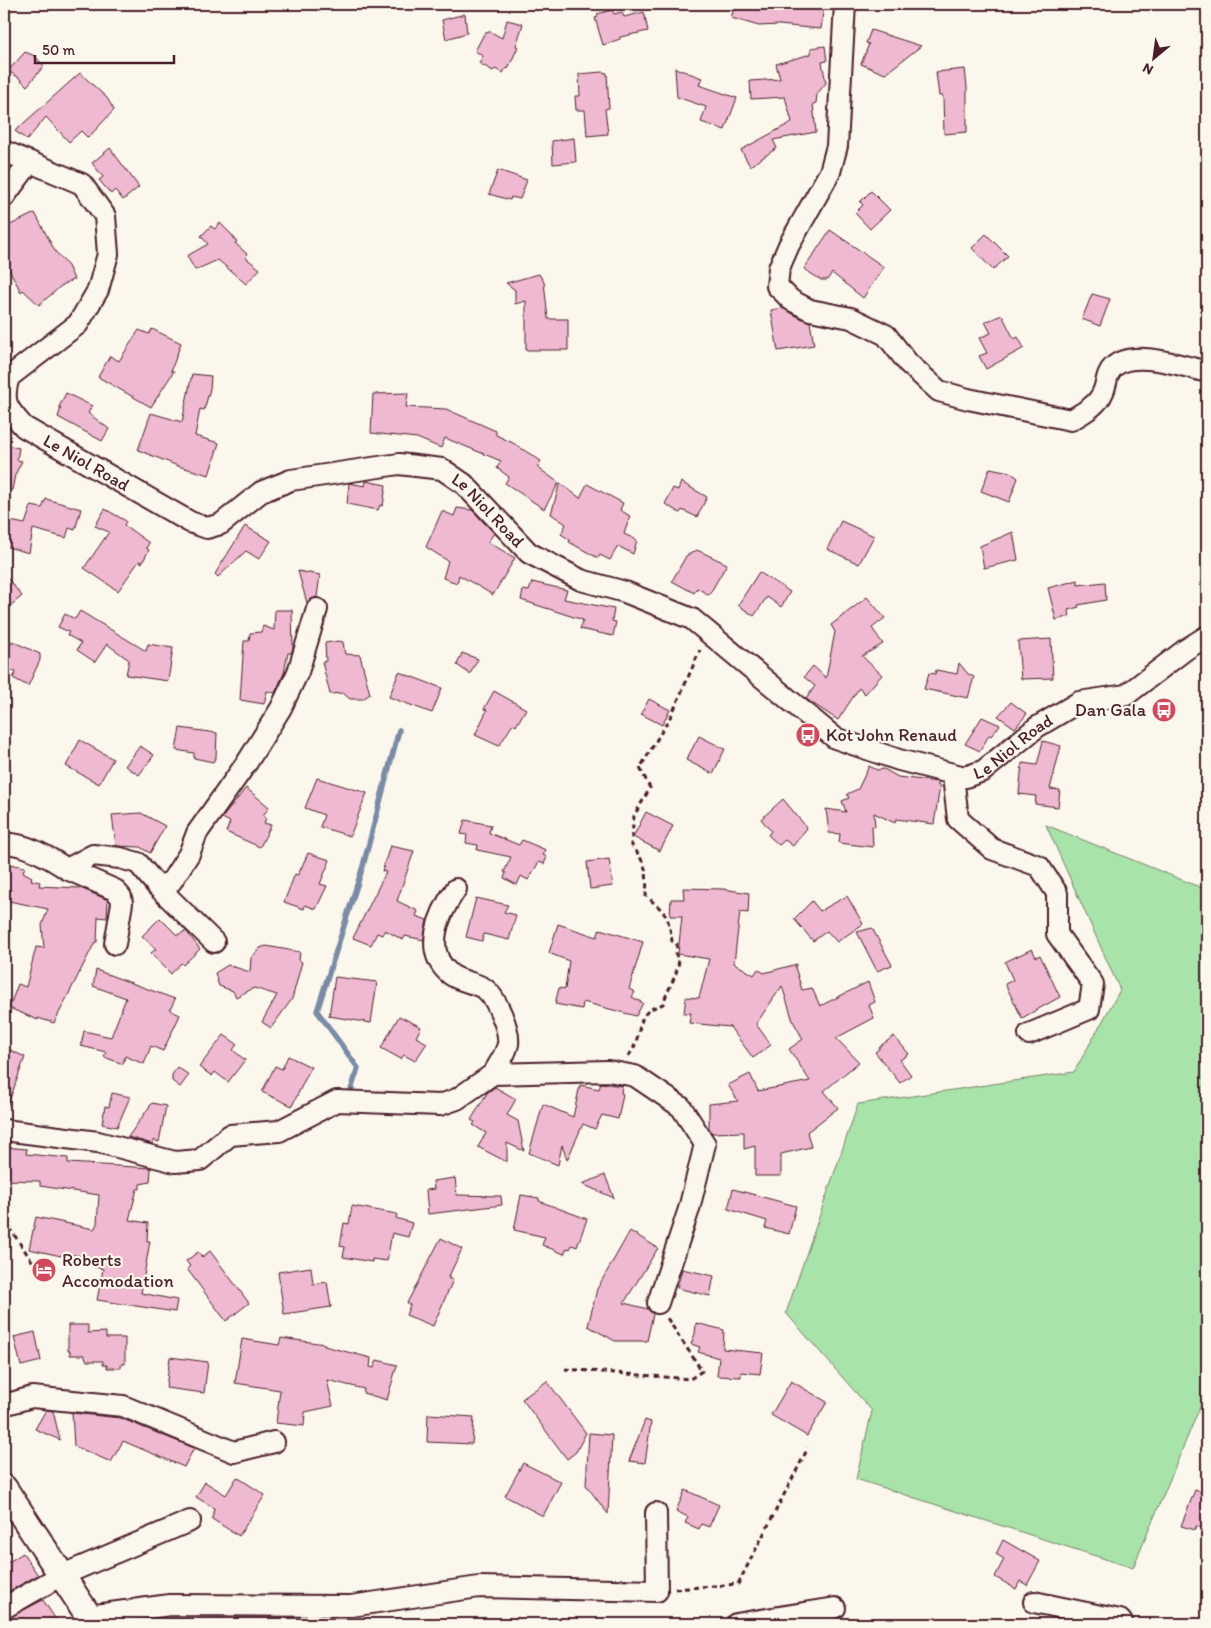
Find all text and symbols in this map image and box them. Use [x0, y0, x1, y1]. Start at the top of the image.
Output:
scale bar [35, 32, 174, 64]
north arrow [1128, 32, 1178, 82]
text: 50 m [42, 41, 75, 59]
text: N [1140, 59, 1156, 79]
street label: Le Niol Road [39, 429, 134, 496]
street label: Le Niol Road [447, 468, 529, 552]
bus stop icon: Dan Gala [1151, 697, 1177, 723]
place label: Dan Gala [1075, 699, 1147, 721]
street label: Le Niol Road [970, 709, 1057, 784]
bus stop icon: Kot John Renaud [795, 722, 821, 748]
place label: Kot John Renaud [826, 724, 957, 746]
place label: Roberts Accomodation [62, 1249, 174, 1292]
hotel icon: Roberts Accomodation [31, 1257, 57, 1283]

